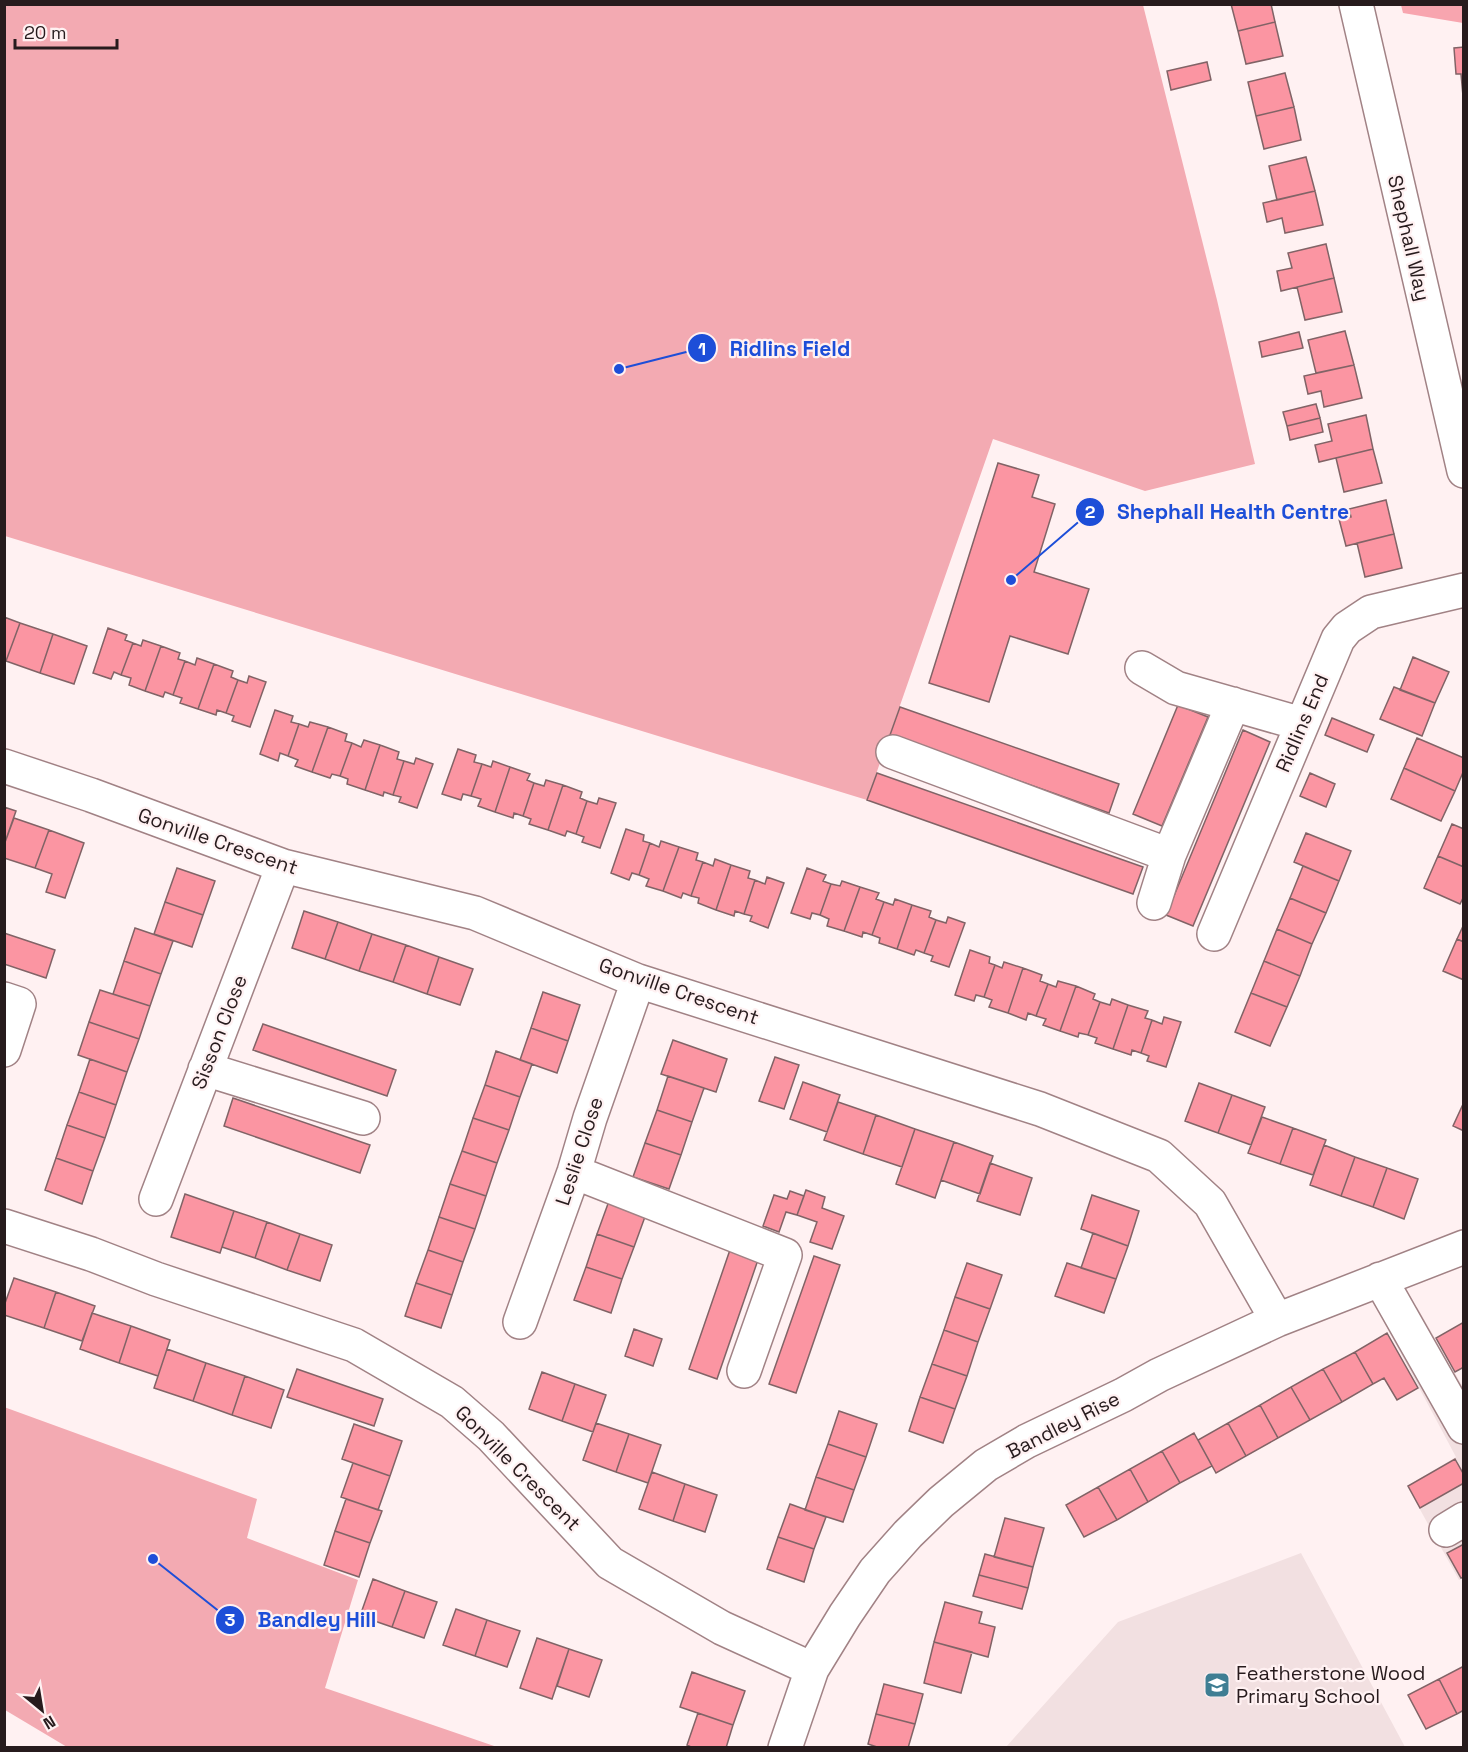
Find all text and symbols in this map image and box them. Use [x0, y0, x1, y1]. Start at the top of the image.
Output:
scale bar [15, 12, 117, 50]
text: 20 m [24, 21, 67, 44]
street label: Shephall Way [1382, 172, 1436, 304]
callout: Ridlins Field [687, 329, 862, 368]
text: Ridlins Field [730, 335, 850, 362]
text: 1 [698, 337, 706, 360]
callout: Shephall Health Centre [1075, 492, 1361, 531]
text: Shephall Health Centre [1117, 498, 1349, 525]
text: 2 [1085, 500, 1096, 523]
street label: Ridlins End [1270, 670, 1334, 776]
street label: Gonville Crescent [135, 801, 301, 881]
street label: Gonville Crescent [596, 951, 762, 1031]
street label: Sisson Close [185, 971, 253, 1093]
street label: Leslie Close [549, 1093, 609, 1209]
street label: Bandley Rise [1002, 1385, 1124, 1465]
street label: Gonville Crescent [450, 1400, 586, 1536]
callout: Bandley Hill [215, 1601, 388, 1640]
text: Bandley Hill [258, 1606, 376, 1633]
text: 3 [225, 1608, 236, 1631]
place label: Featherstone Wood Primary School [1236, 1660, 1425, 1709]
school or university icon: Featherstone Wood Primary School [1202, 1670, 1232, 1700]
north arrow [12, 1680, 72, 1740]
text: N [39, 1711, 59, 1734]

